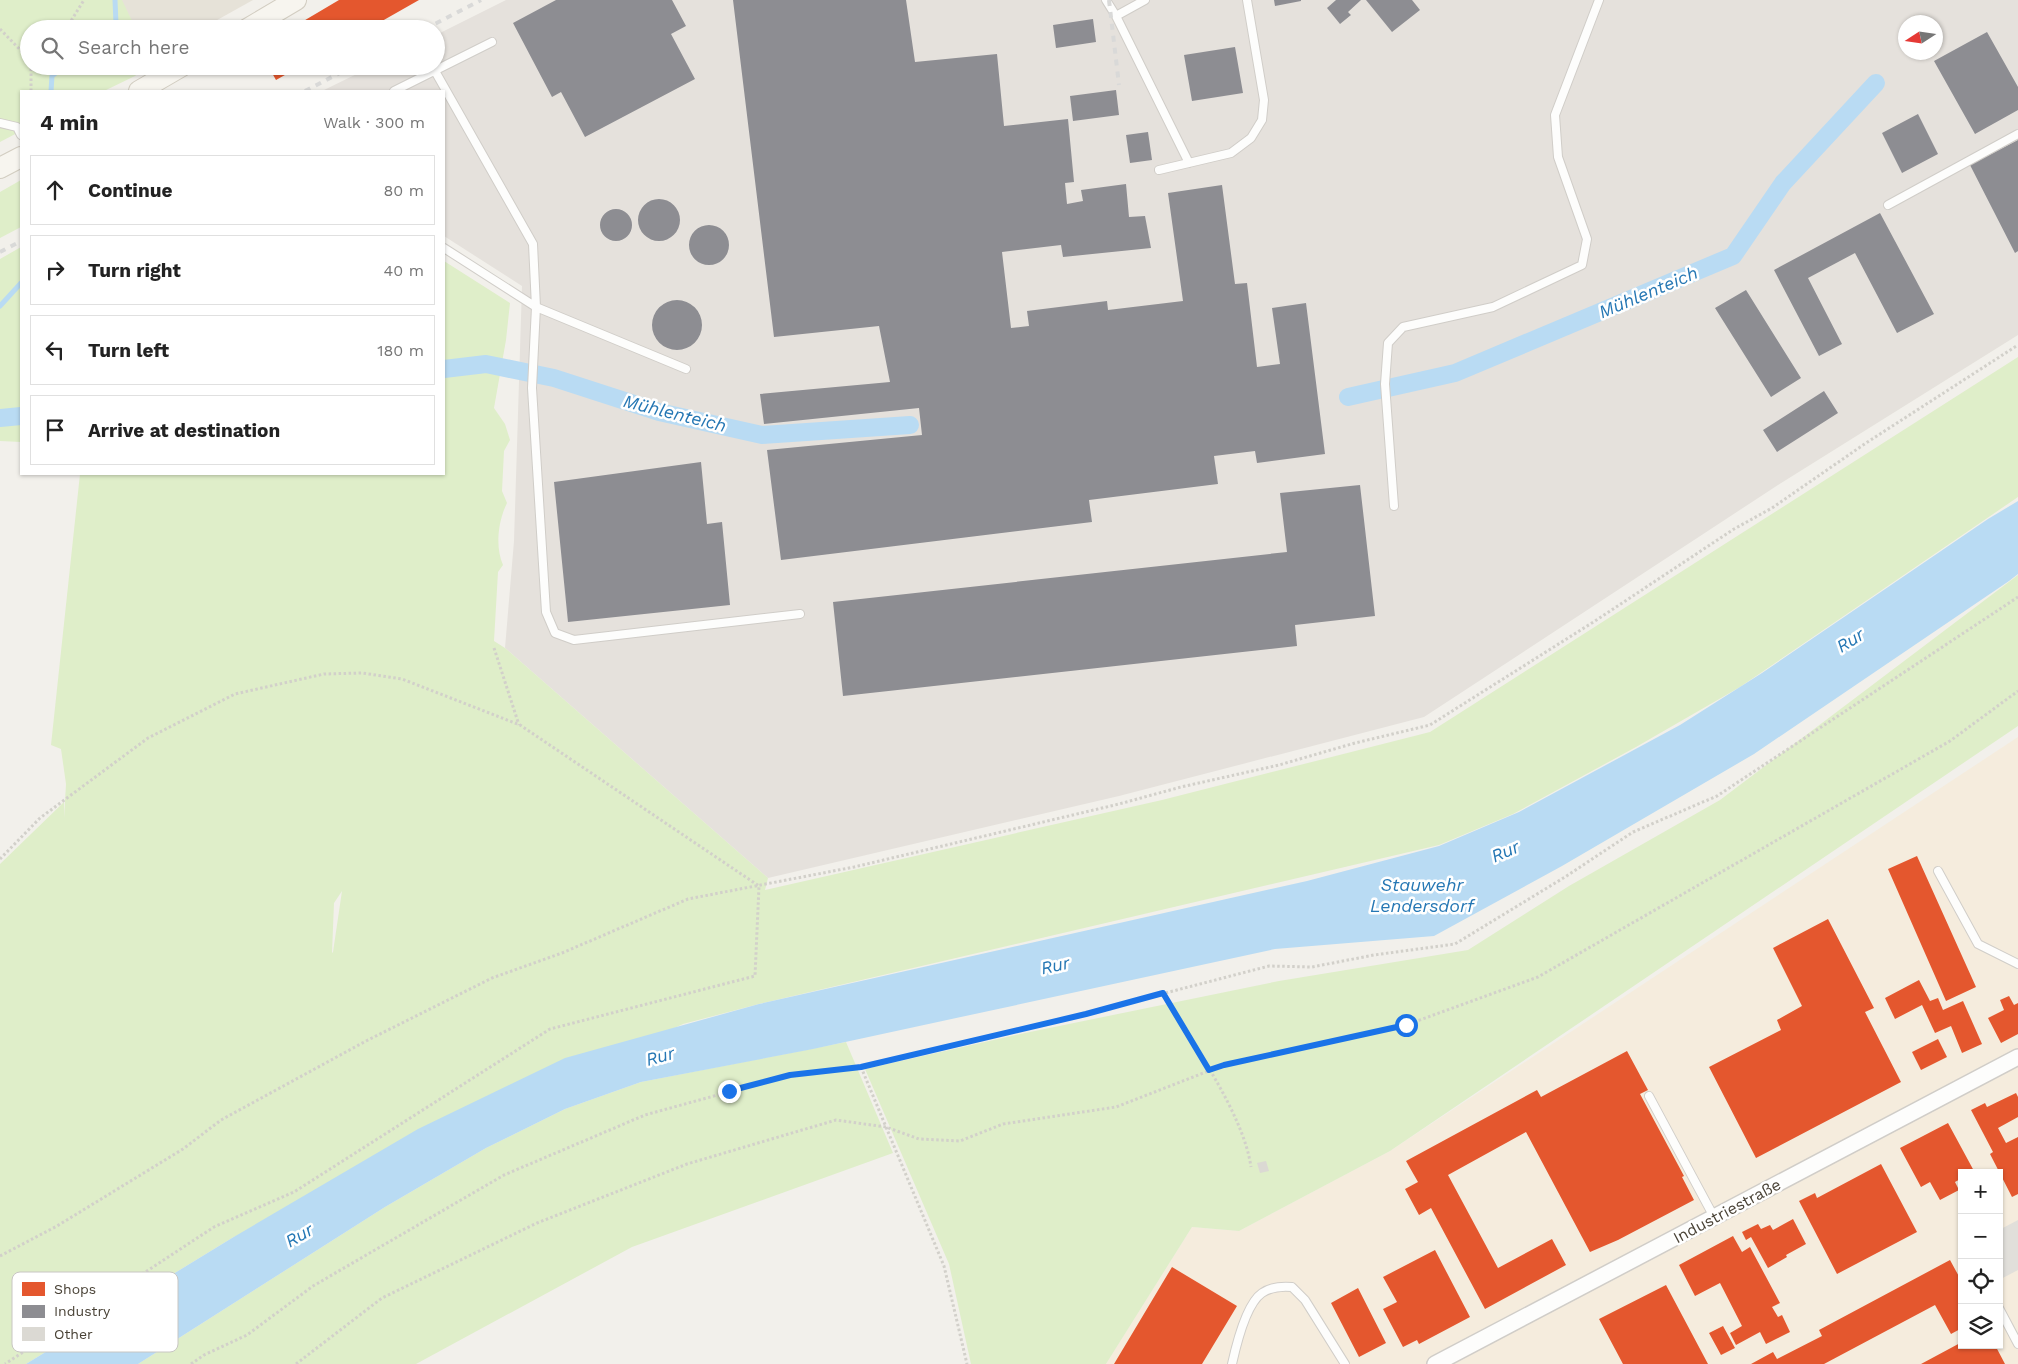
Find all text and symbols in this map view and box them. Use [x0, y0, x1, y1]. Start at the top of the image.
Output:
north arrow [1898, 15, 1943, 60]
search box [20, 20, 445, 75]
icon: search [38, 34, 66, 62]
text: Search here [78, 36, 189, 59]
text: 4 min [40, 110, 98, 135]
text: Walk · 300 m [323, 113, 425, 132]
icon: ahead [41, 176, 69, 204]
text: Continue [88, 179, 172, 202]
text: 80 m [383, 181, 424, 200]
icon: right [41, 256, 69, 284]
text: Turn right [88, 259, 181, 282]
text: 40 m [384, 261, 424, 280]
water label: Mühlenteich [1595, 262, 1701, 322]
icon: left [41, 336, 69, 364]
text: Turn left [88, 339, 169, 362]
text: 180 m [377, 341, 424, 360]
water label: Mühlenteich [621, 390, 729, 436]
icon: arrive [41, 416, 69, 444]
text: Arrive at destination [88, 419, 280, 442]
water label: Rur [1832, 623, 1869, 657]
water label: Rur [1487, 835, 1523, 866]
water label: Stauwehr Lendersdorf [1370, 874, 1476, 916]
water label: Rur [1039, 952, 1072, 978]
route start [1395, 1014, 1418, 1037]
water label: Rur [643, 1042, 678, 1070]
route end [718, 1080, 741, 1103]
map controls [1958, 1169, 2003, 1349]
button: + [1958, 1169, 2003, 1214]
street label: Industriestraße [1670, 1175, 1784, 1247]
button: − [1958, 1214, 2003, 1259]
water label: Rur [281, 1218, 318, 1251]
button: locate [1958, 1259, 2003, 1304]
legend [12, 1272, 178, 1352]
text: Shops [54, 1281, 96, 1297]
text: Industry [54, 1303, 111, 1319]
button: layers [1958, 1304, 2003, 1349]
text: Other [54, 1326, 93, 1342]

